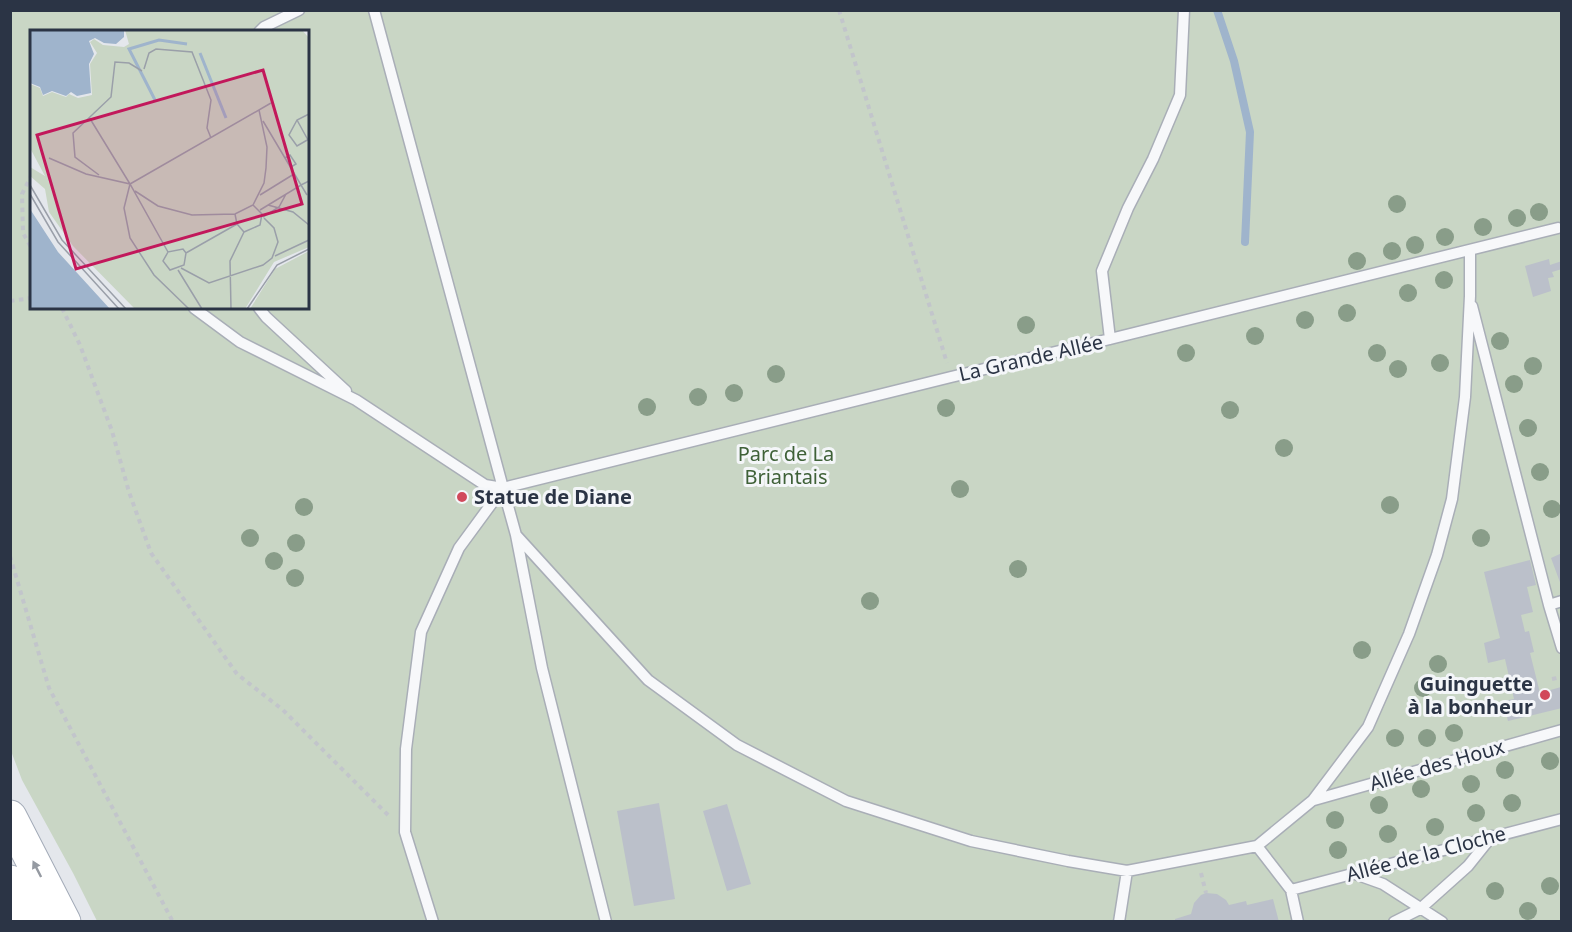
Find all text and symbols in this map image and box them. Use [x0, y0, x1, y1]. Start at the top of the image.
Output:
inset map [30, 30, 309, 309]
street label: La Grande Allée [956, 328, 1106, 387]
park label: Parc de La Briantais [738, 440, 834, 490]
place label: Statue de Diane [474, 483, 632, 510]
marker: Statue de Diane [455, 490, 469, 504]
place label: Guinguette à la bonheur [1408, 670, 1533, 720]
marker: Guinguette à la bonheur [1538, 688, 1552, 702]
street label: Allée des Houx [1366, 732, 1508, 797]
street label: Allée de la Cloche [1343, 819, 1509, 888]
one-way arrow [33, 861, 42, 878]

